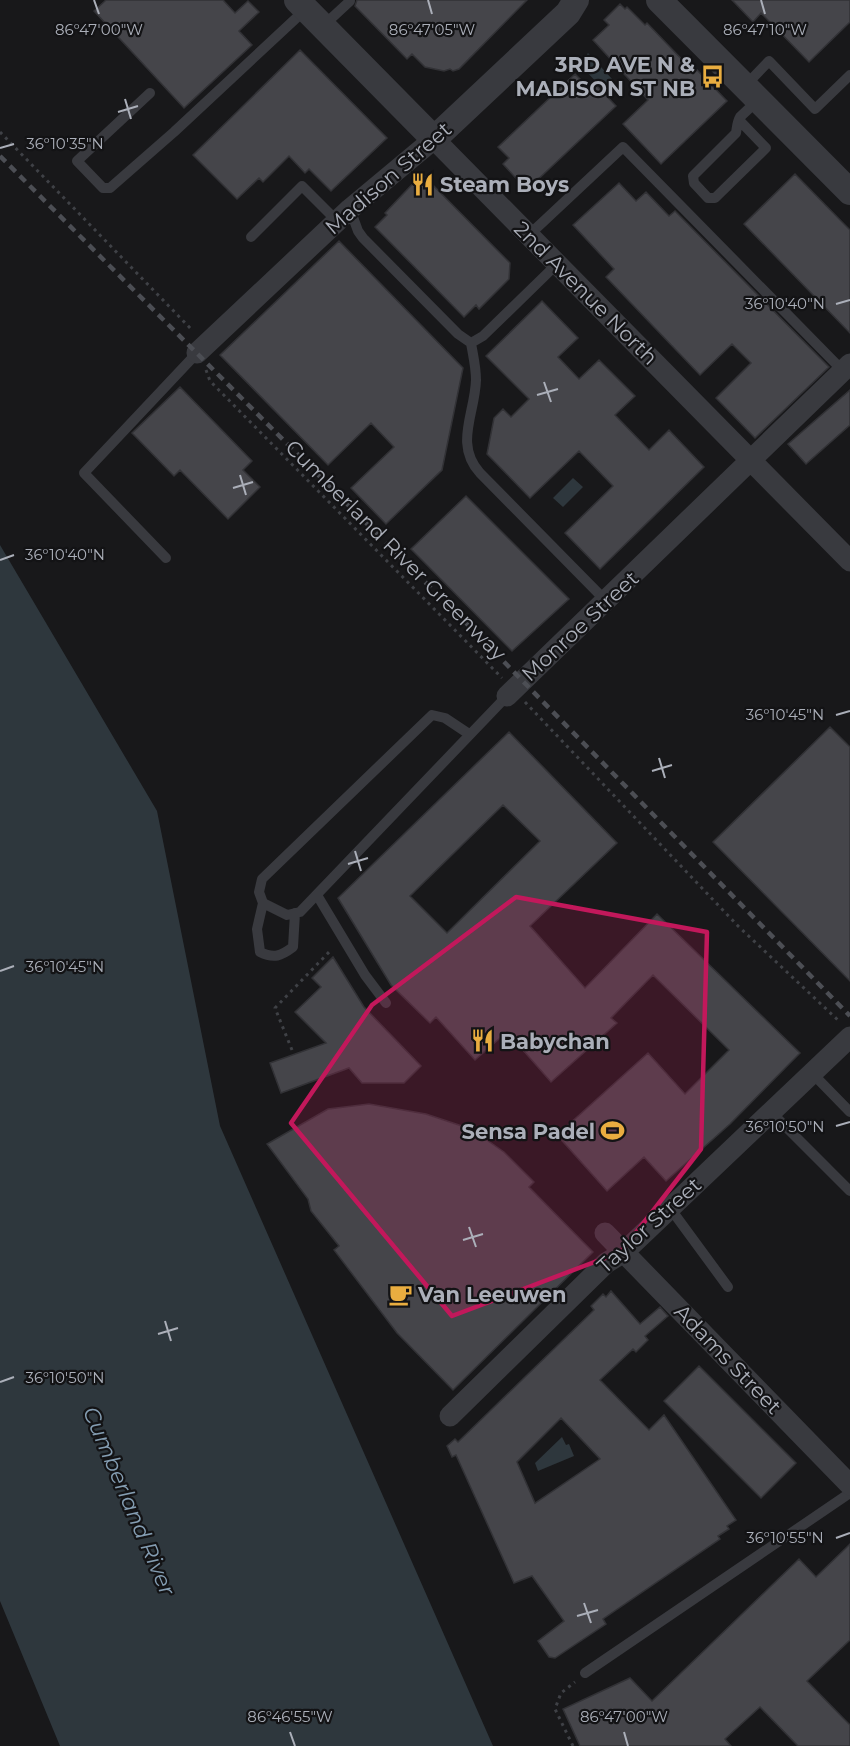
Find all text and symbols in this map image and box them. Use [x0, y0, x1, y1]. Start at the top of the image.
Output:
text: 86°47'00"W [55, 20, 143, 39]
text: 86°47'05"W [389, 20, 476, 39]
text: 86°47'10"W [723, 20, 807, 39]
place label: 3RD AVE N & MADISON ST NB [515, 52, 695, 101]
bus stop icon: 3RD AVE N & MADISON ST NB [700, 63, 726, 89]
street label: Madison Street [320, 116, 456, 240]
text: 36°10'35"N [26, 134, 104, 153]
restaurant icon: Steam Boys [409, 171, 435, 197]
place label: Steam Boys [440, 172, 569, 197]
street label: 2nd Avenue North [509, 216, 663, 370]
text: 36°10'40"N [745, 294, 825, 313]
street label: Cumberland River Greenway [280, 434, 512, 666]
text: 36°10'40"N [25, 545, 105, 564]
street label: Monroe Street [516, 566, 644, 686]
text: 36°10'45"N [746, 705, 824, 724]
text: 36°10'45"N [26, 957, 104, 976]
restaurant icon: Babychan [469, 1028, 495, 1054]
place label: Babychan [500, 1029, 610, 1054]
text: 36°10'50"N [745, 1117, 825, 1136]
sports icon: Sensa Padel [600, 1118, 626, 1144]
place label: Sensa Padel [462, 1119, 595, 1144]
street label: Taylor Street [592, 1172, 706, 1278]
cafe icon: Van Leeuwen [387, 1281, 413, 1307]
place label: Van Leeuwen [417, 1282, 567, 1307]
street label: Adams Street [669, 1299, 787, 1419]
text: 36°10'50"N [25, 1368, 105, 1387]
water label: Cumberland River [77, 1403, 181, 1600]
text: 36°10'55"N [746, 1528, 824, 1547]
text: 86°46'55"W [247, 1707, 333, 1726]
text: 86°47'00"W [580, 1707, 668, 1726]

